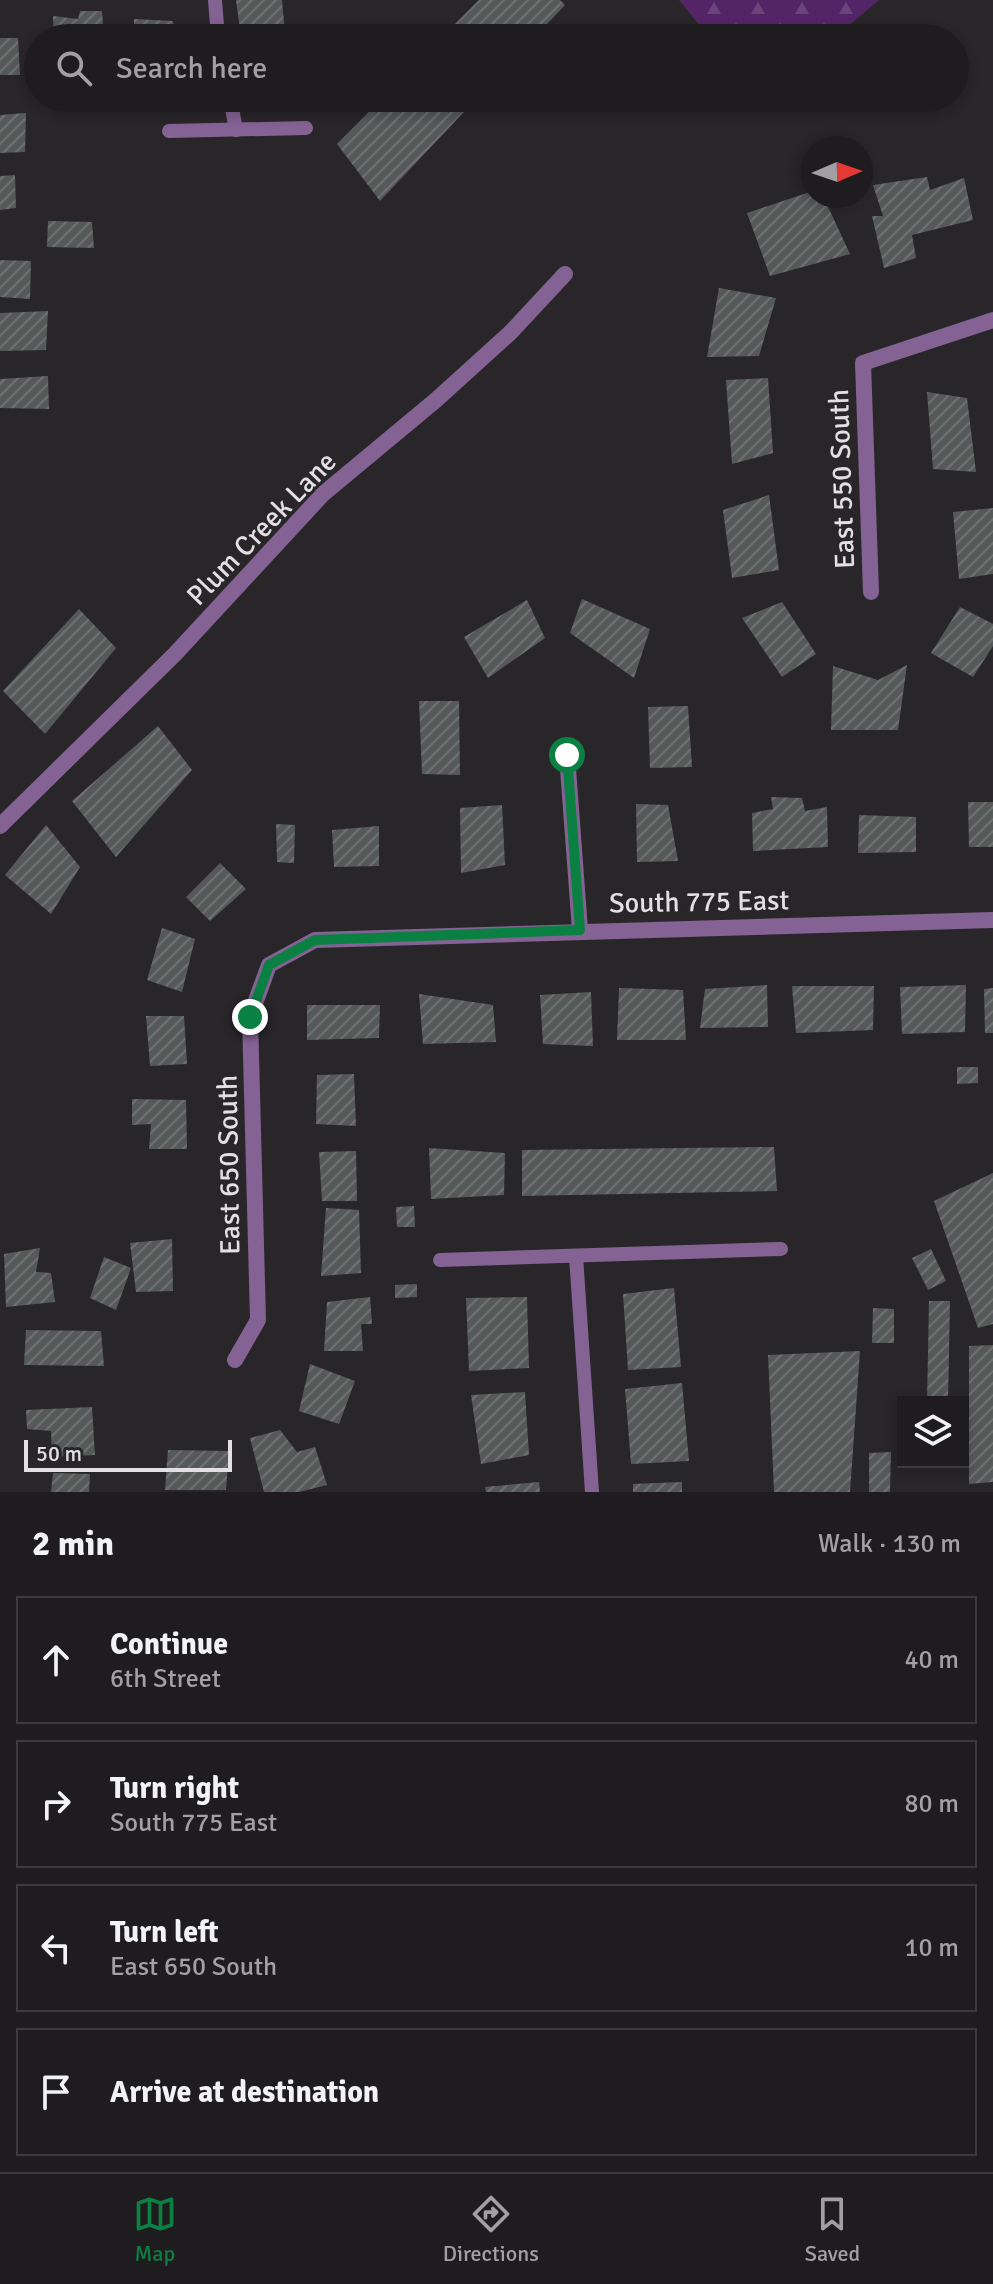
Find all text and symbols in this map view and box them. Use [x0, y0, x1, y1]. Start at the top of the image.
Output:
search box [24, 24, 969, 112]
icon: search [52, 46, 96, 90]
text: Search here [116, 50, 267, 87]
north arrow [801, 136, 873, 208]
street label: East 550 South [822, 388, 862, 570]
street label: Plum Creek Lane [180, 445, 344, 613]
route start [549, 737, 585, 773]
street label: South 775 East [609, 883, 790, 921]
route end [232, 999, 268, 1035]
street label: East 650 South [210, 1075, 248, 1255]
map controls [897, 1396, 969, 1468]
button: layers [897, 1396, 969, 1468]
scale bar [24, 1436, 232, 1472]
text: 50 m [36, 1440, 82, 1467]
text: 2 min [32, 1523, 114, 1565]
text: Walk · 130 m [818, 1528, 961, 1560]
text: Continue [110, 1626, 228, 1663]
icon: ahead [34, 1638, 78, 1682]
text: 40 m [904, 1644, 959, 1676]
text: 6th Street [110, 1663, 221, 1695]
text: Turn right [110, 1770, 239, 1807]
icon: right [34, 1782, 78, 1826]
text: 80 m [904, 1788, 959, 1820]
text: South 775 East [110, 1807, 277, 1839]
text: Turn left [110, 1914, 219, 1951]
icon: left [34, 1926, 78, 1970]
text: 10 m [904, 1932, 959, 1964]
text: East 650 South [110, 1951, 277, 1983]
icon: arrive [34, 2070, 78, 2114]
text: Arrive at destination [110, 2074, 379, 2111]
tab: Map [133, 2192, 177, 2267]
tab: Directions [443, 2192, 539, 2267]
tab: Saved [805, 2192, 860, 2267]

